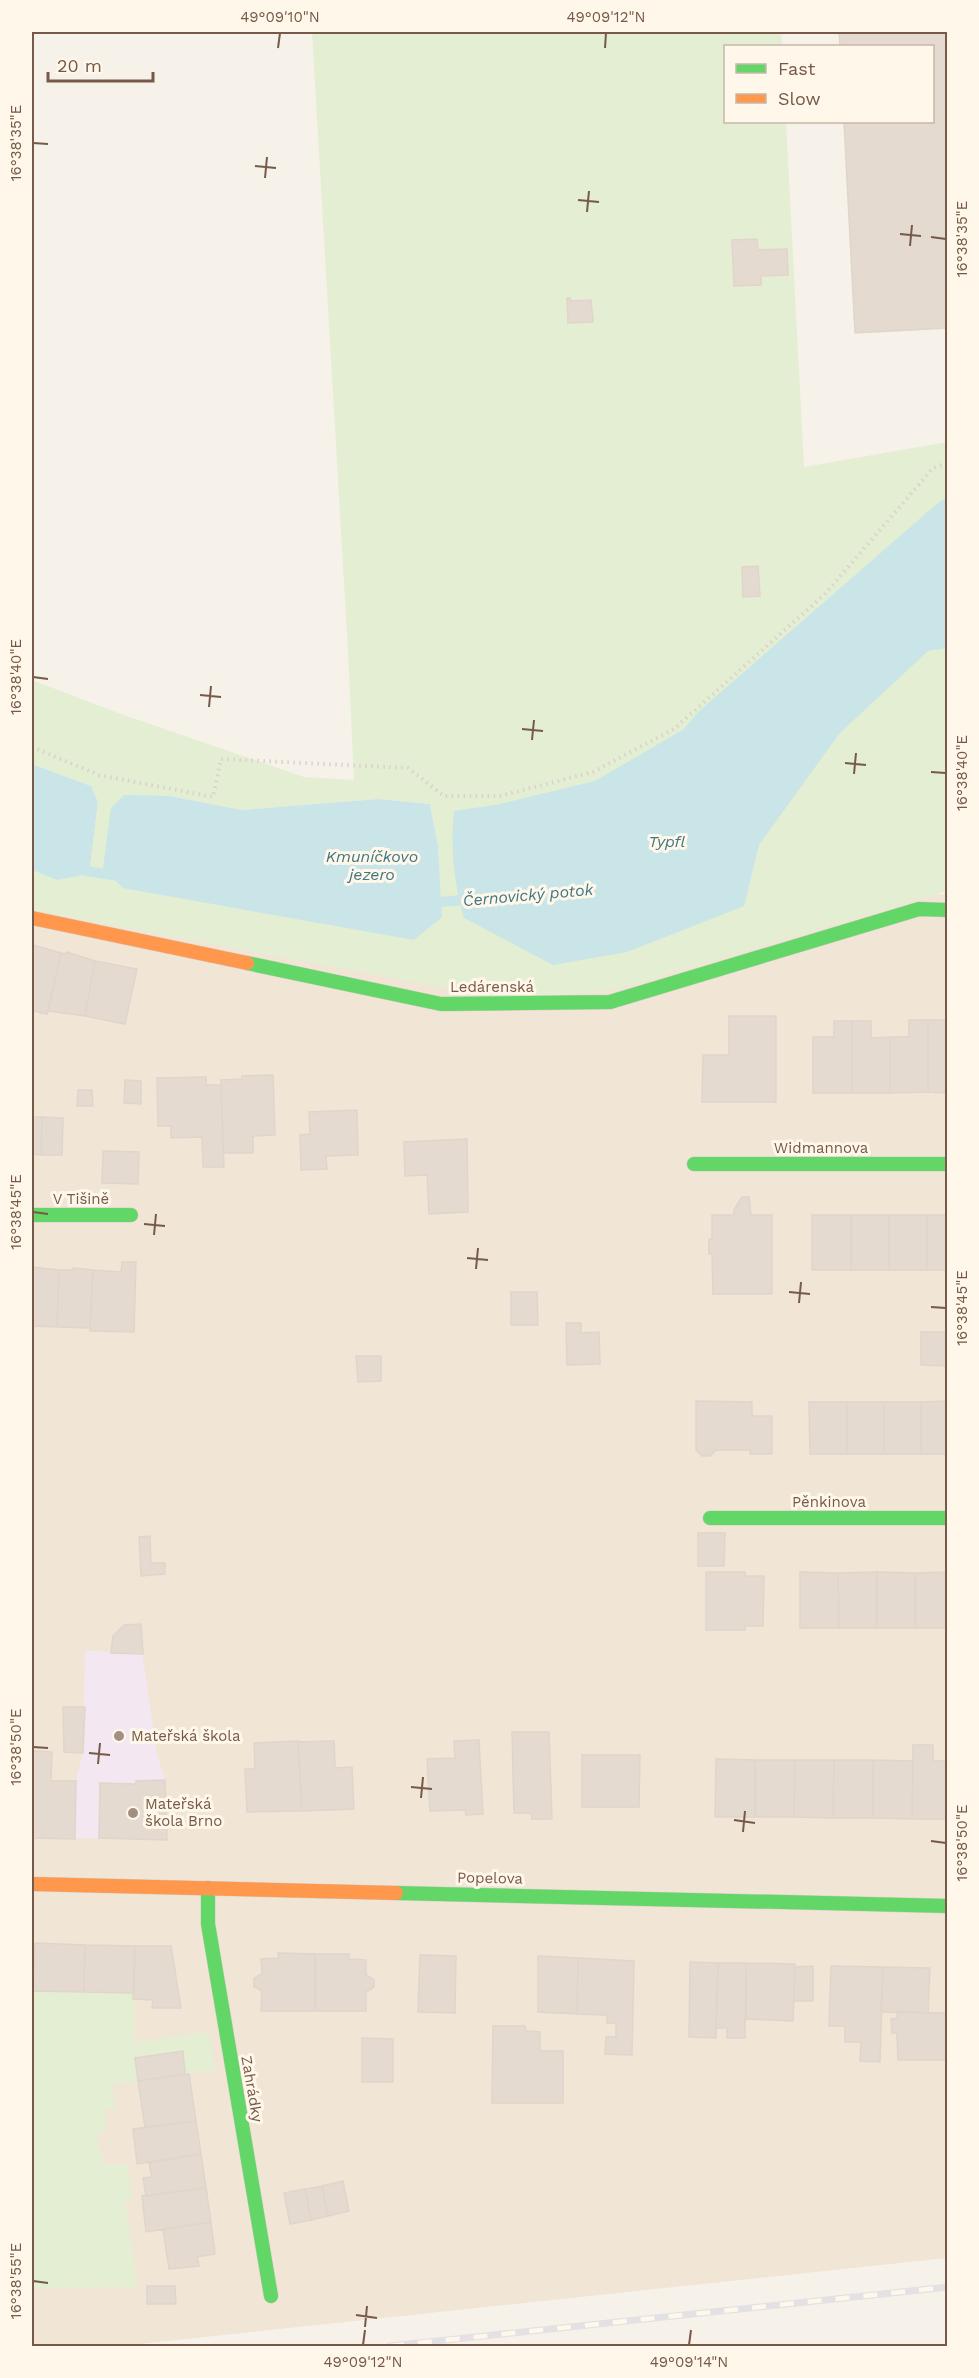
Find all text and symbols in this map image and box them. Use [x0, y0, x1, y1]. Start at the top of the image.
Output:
text: 49°09'10"N [240, 8, 320, 26]
text: 49°09'12"N [566, 8, 646, 26]
scale bar [48, 45, 153, 83]
legend [724, 45, 934, 123]
text: 20 m [57, 55, 102, 76]
text: Fast [778, 58, 816, 79]
text: Slow [778, 88, 821, 109]
text: 16°38'35"E [7, 105, 25, 181]
text: 16°38'35"E [953, 201, 971, 277]
text: 16°38'40"E [7, 639, 25, 715]
text: 16°38'40"E [953, 735, 971, 811]
water label: Typfl [649, 832, 685, 851]
water label: Kmuníčkovo jezero [326, 847, 418, 884]
water label: Černovický potok [462, 880, 595, 910]
street label: Ledárenská [450, 978, 534, 996]
street label: Widmannova [774, 1139, 869, 1157]
text: 16°38'45"E [7, 1174, 25, 1250]
street label: V Tišině [53, 1190, 109, 1208]
text: 16°38'45"E [953, 1270, 971, 1346]
street label: Pěnkinova [792, 1493, 866, 1511]
text: 16°38'50"E [7, 1708, 25, 1786]
place label: Mateřská škola [131, 1727, 241, 1745]
marker: Mateřská škola [112, 1729, 126, 1743]
place label: Mateřská škola Brno [145, 1795, 222, 1830]
text: 16°38'50"E [953, 1804, 971, 1882]
marker: Mateřská škola Brno [126, 1806, 140, 1820]
street label: Popelova [457, 1868, 524, 1888]
street label: Zahrádky [237, 2054, 267, 2124]
text: 16°38'55"E [7, 2243, 25, 2319]
text: 49°09'12"N [323, 2353, 403, 2371]
text: 49°09'14"N [650, 2353, 728, 2371]

